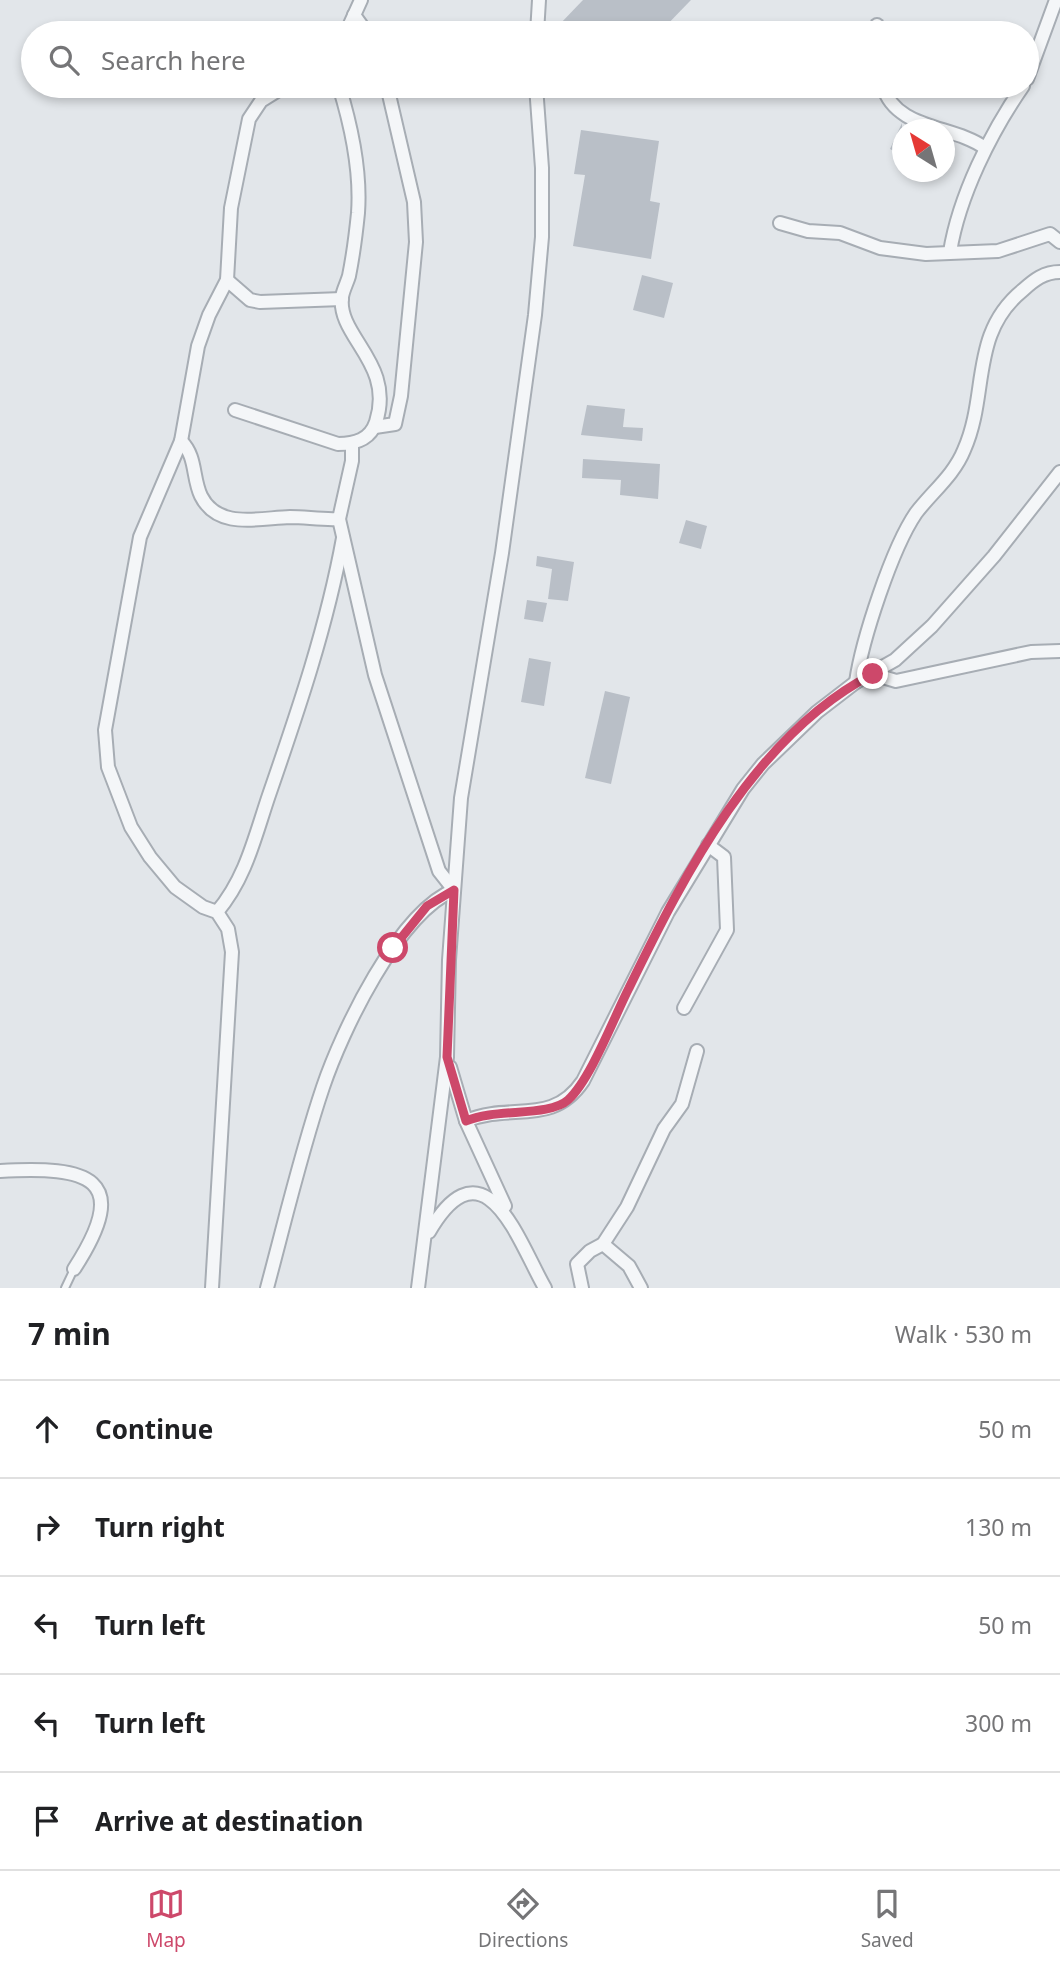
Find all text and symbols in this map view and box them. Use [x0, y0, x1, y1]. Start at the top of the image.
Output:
search box [21, 21, 1039, 98]
icon: search [45, 41, 83, 79]
text: Search here [101, 42, 246, 78]
north arrow [892, 119, 955, 182]
route end [857, 658, 888, 689]
route start [377, 932, 408, 963]
text: 7 min [28, 1313, 111, 1354]
text: Walk · 530 m [895, 1318, 1032, 1350]
icon: ahead [28, 1410, 66, 1448]
text: Continue [95, 1411, 213, 1447]
text: 50 m [978, 1413, 1032, 1445]
icon: right [28, 1508, 66, 1546]
text: Turn right [95, 1509, 225, 1545]
text: 130 m [965, 1511, 1032, 1543]
icon: left [28, 1606, 66, 1644]
text: Turn left [95, 1607, 206, 1643]
text: 50 m [978, 1609, 1032, 1641]
icon: left [28, 1704, 66, 1742]
text: Turn left [95, 1705, 206, 1741]
text: 300 m [965, 1707, 1032, 1739]
icon: arrive [28, 1802, 66, 1840]
text: Arrive at destination [95, 1803, 364, 1839]
tab: Map [146, 1885, 186, 1953]
tab: Directions [478, 1885, 568, 1953]
tab: Saved [861, 1885, 914, 1953]

